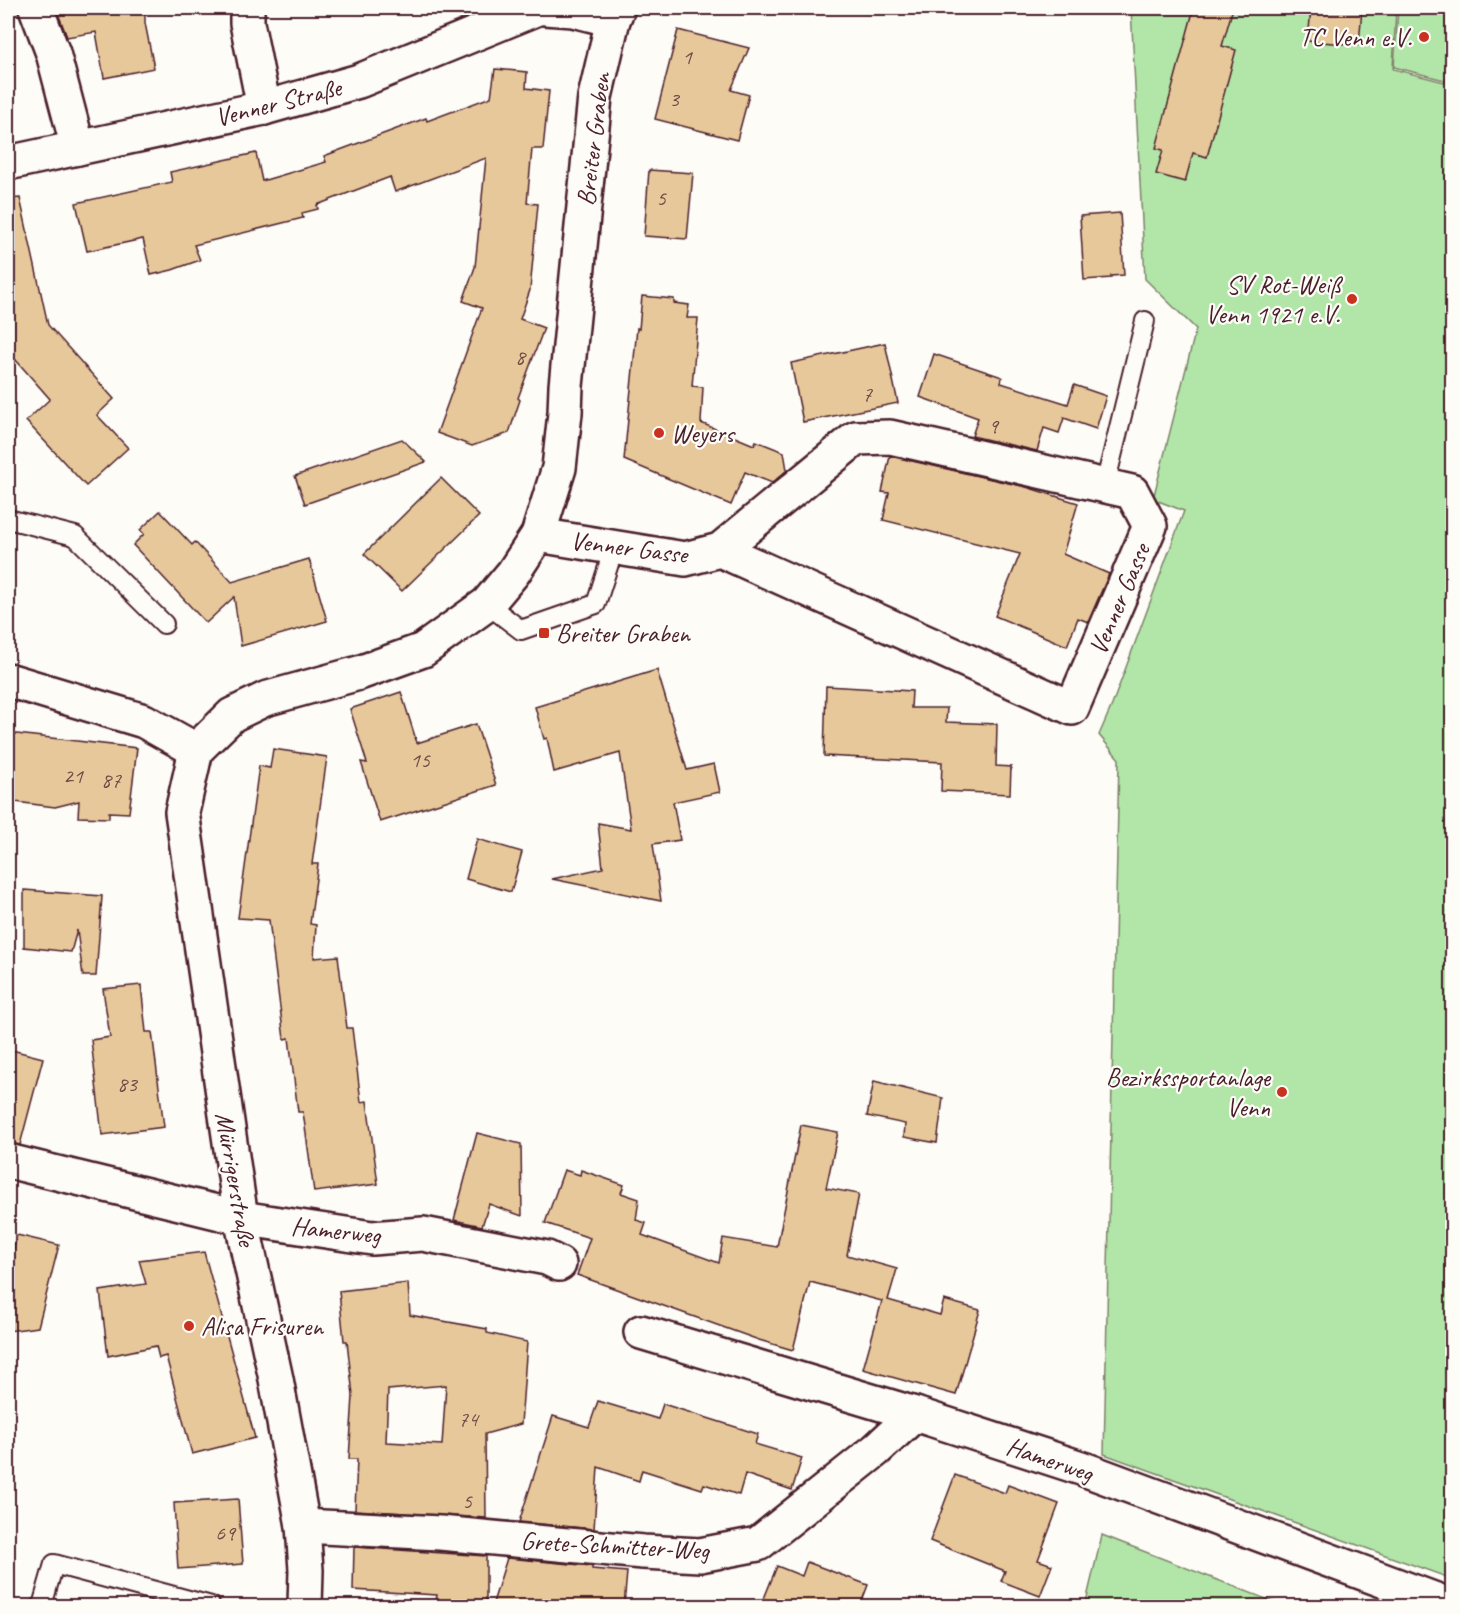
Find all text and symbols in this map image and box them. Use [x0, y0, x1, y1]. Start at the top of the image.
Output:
place label: TC Venn e.V. [1299, 21, 1413, 54]
marker: TC Venn e.V. [1417, 30, 1431, 44]
house number: 1 [682, 43, 693, 71]
street label: Breiter Graben [569, 69, 618, 207]
street label: Venner Straße [212, 70, 347, 134]
house number: 3 [669, 85, 681, 113]
house number: 5 [656, 184, 667, 212]
place label: SV Rot-Weiß Venn 1921 e.V. [1205, 268, 1344, 331]
marker: SV Rot-Weiß Venn 1921 e.V. [1345, 292, 1359, 306]
house number: 8 [515, 343, 527, 371]
house number: 7 [862, 380, 873, 408]
house number: 9 [988, 412, 1000, 440]
place label: Weyers [671, 417, 736, 450]
marker: Weyers [652, 426, 666, 440]
street label: Venner Gasse [569, 524, 692, 571]
street label: Venner Gasse [1081, 536, 1159, 660]
place label: Breiter Graben [556, 617, 691, 650]
marker: Breiter Graben [537, 626, 551, 640]
house number: 15 [410, 746, 431, 774]
house number: 21 [63, 762, 84, 790]
house number: 87 [101, 766, 122, 794]
place label: Bezirkssportanlage Venn [1106, 1061, 1272, 1124]
house number: 83 [117, 1070, 139, 1098]
marker: Bezirkssportanlage Venn [1275, 1085, 1289, 1099]
street label: Mürrigerstraße [208, 1110, 264, 1251]
street label: Hamerweg [290, 1209, 384, 1252]
place label: Alisa Frisuren [201, 1310, 324, 1343]
marker: Alisa Frisuren [182, 1319, 196, 1333]
house number: 74 [458, 1405, 480, 1433]
street label: Hamerweg [1002, 1429, 1099, 1490]
house number: 5 [462, 1487, 473, 1515]
house number: 69 [215, 1519, 237, 1547]
street label: Grete-Schmitter-Weg [520, 1524, 712, 1567]

